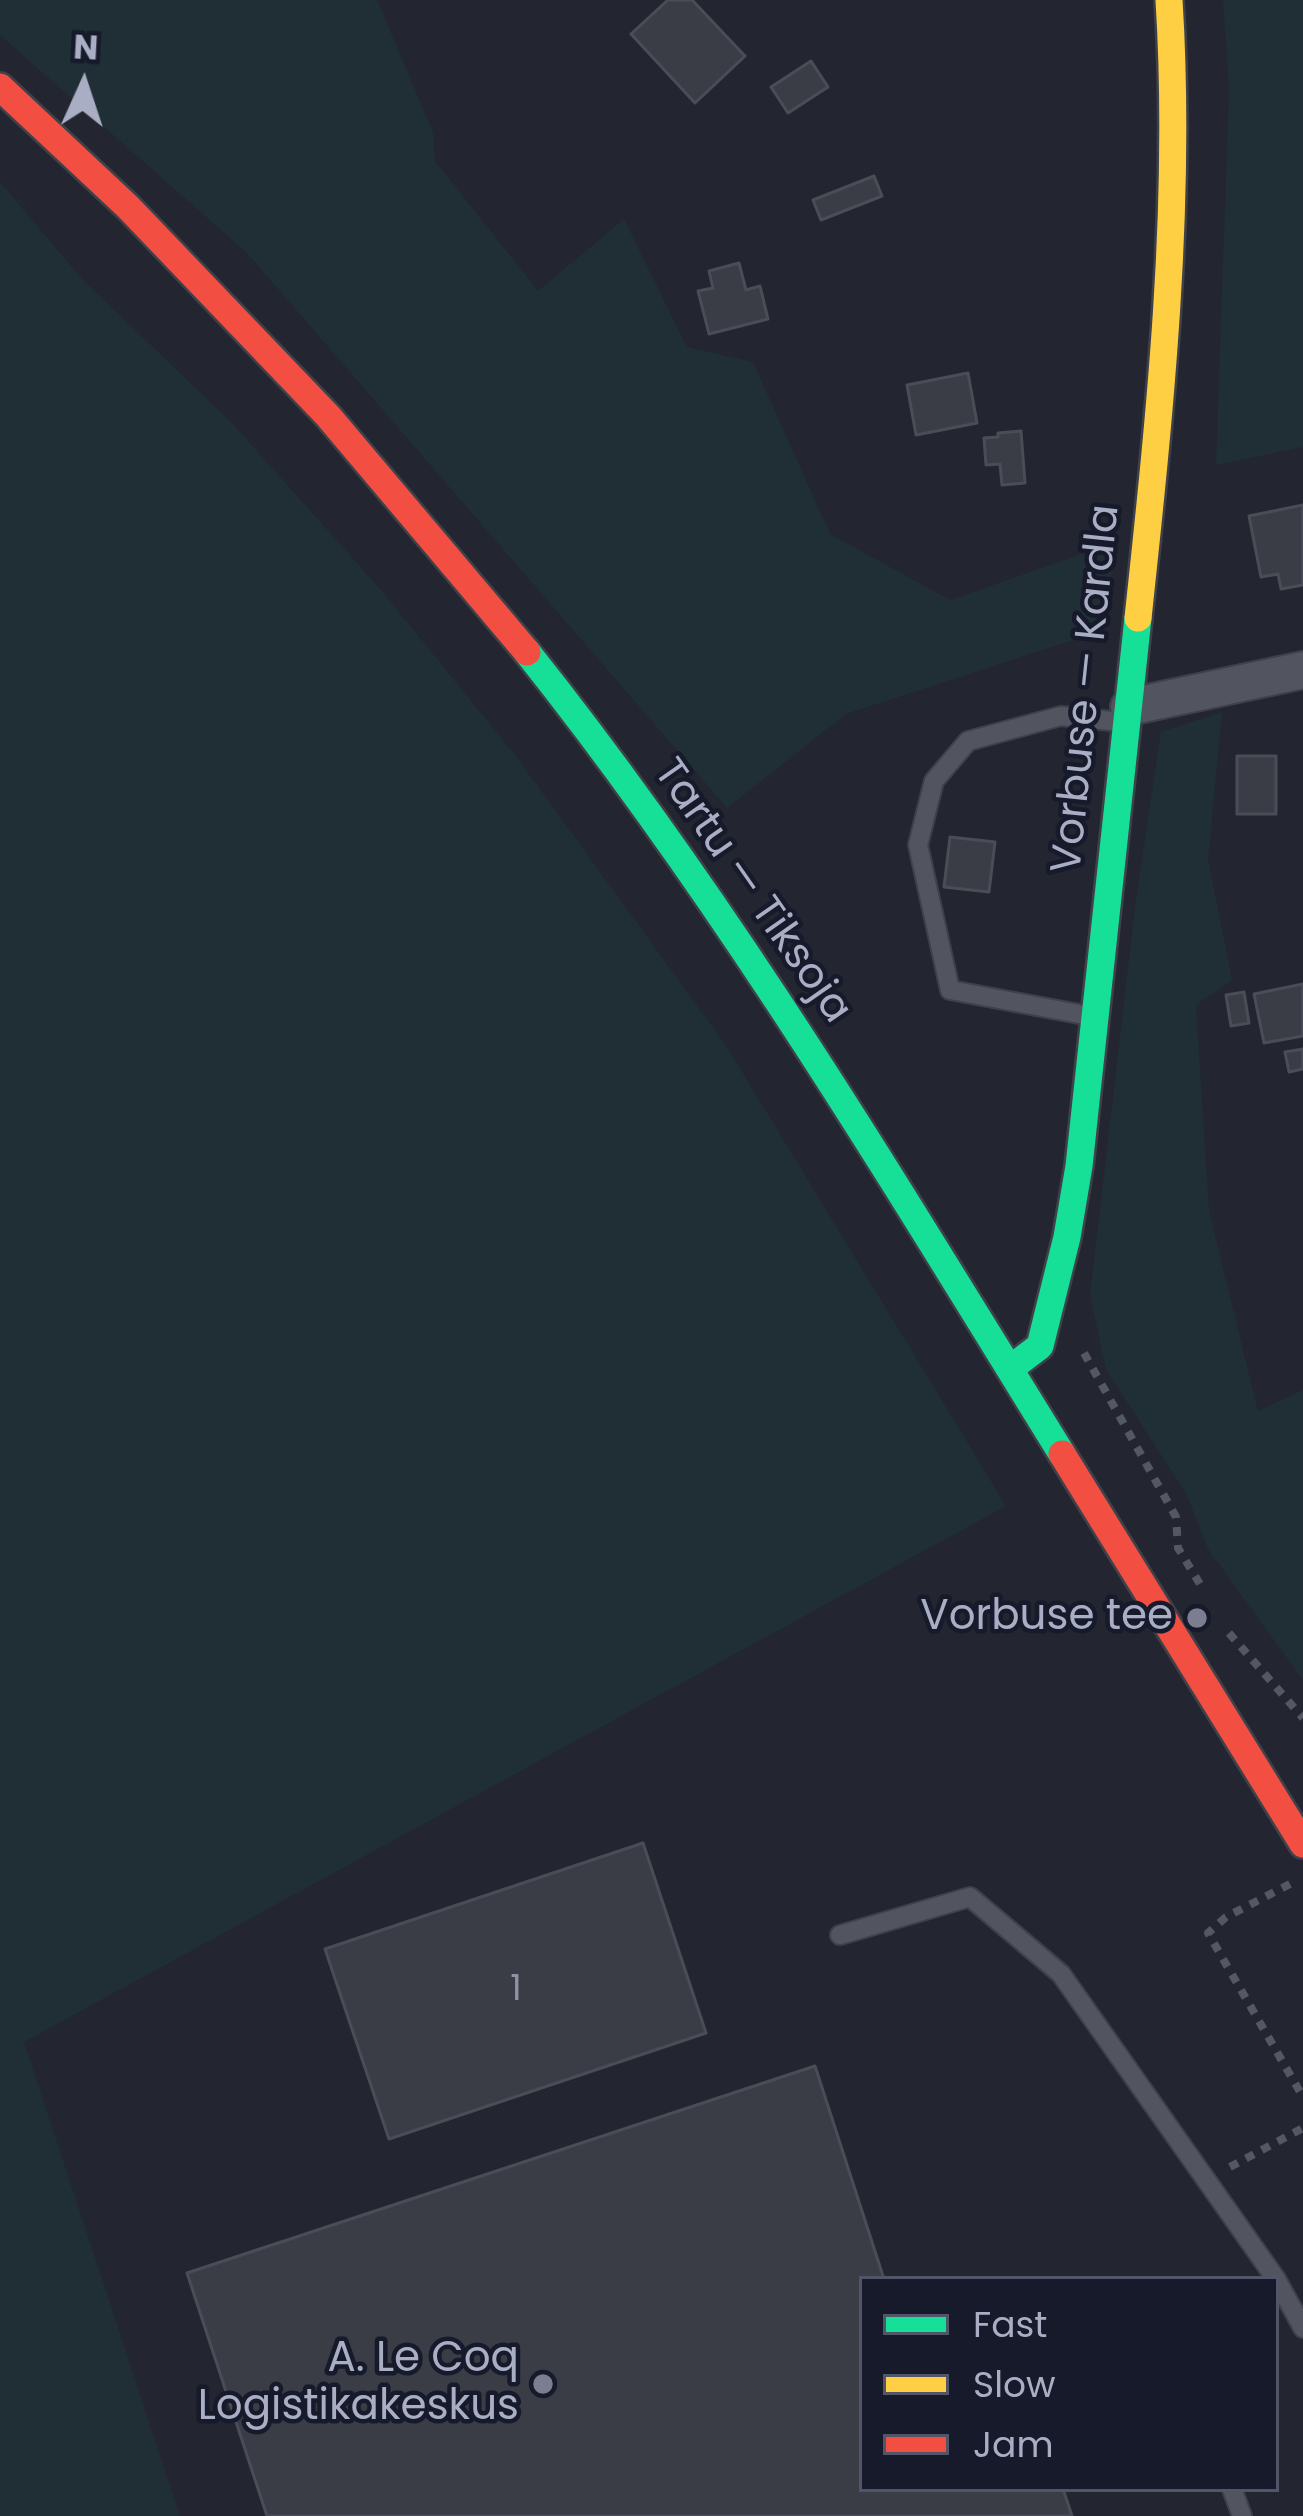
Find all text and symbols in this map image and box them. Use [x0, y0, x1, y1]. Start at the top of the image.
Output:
text: N [72, 23, 100, 72]
north arrow [24, 24, 144, 144]
street label: Vorbuse — Kardla [1044, 502, 1132, 876]
street label: Tartu — Tiksoja [641, 750, 861, 1034]
place label: Vorbuse tee [920, 1593, 1173, 1643]
marker: Vorbuse tee [1184, 1605, 1210, 1631]
house number: 1 [510, 1969, 522, 2013]
legend [859, 2276, 1279, 2492]
text: Fast [973, 2299, 1047, 2350]
place label: A. Le Coq Logistikakeskus [198, 2335, 519, 2434]
text: Slow [973, 2359, 1056, 2410]
marker: A. Le Coq Logistikakeskus [530, 2371, 556, 2397]
text: Jam [973, 2419, 1054, 2470]

